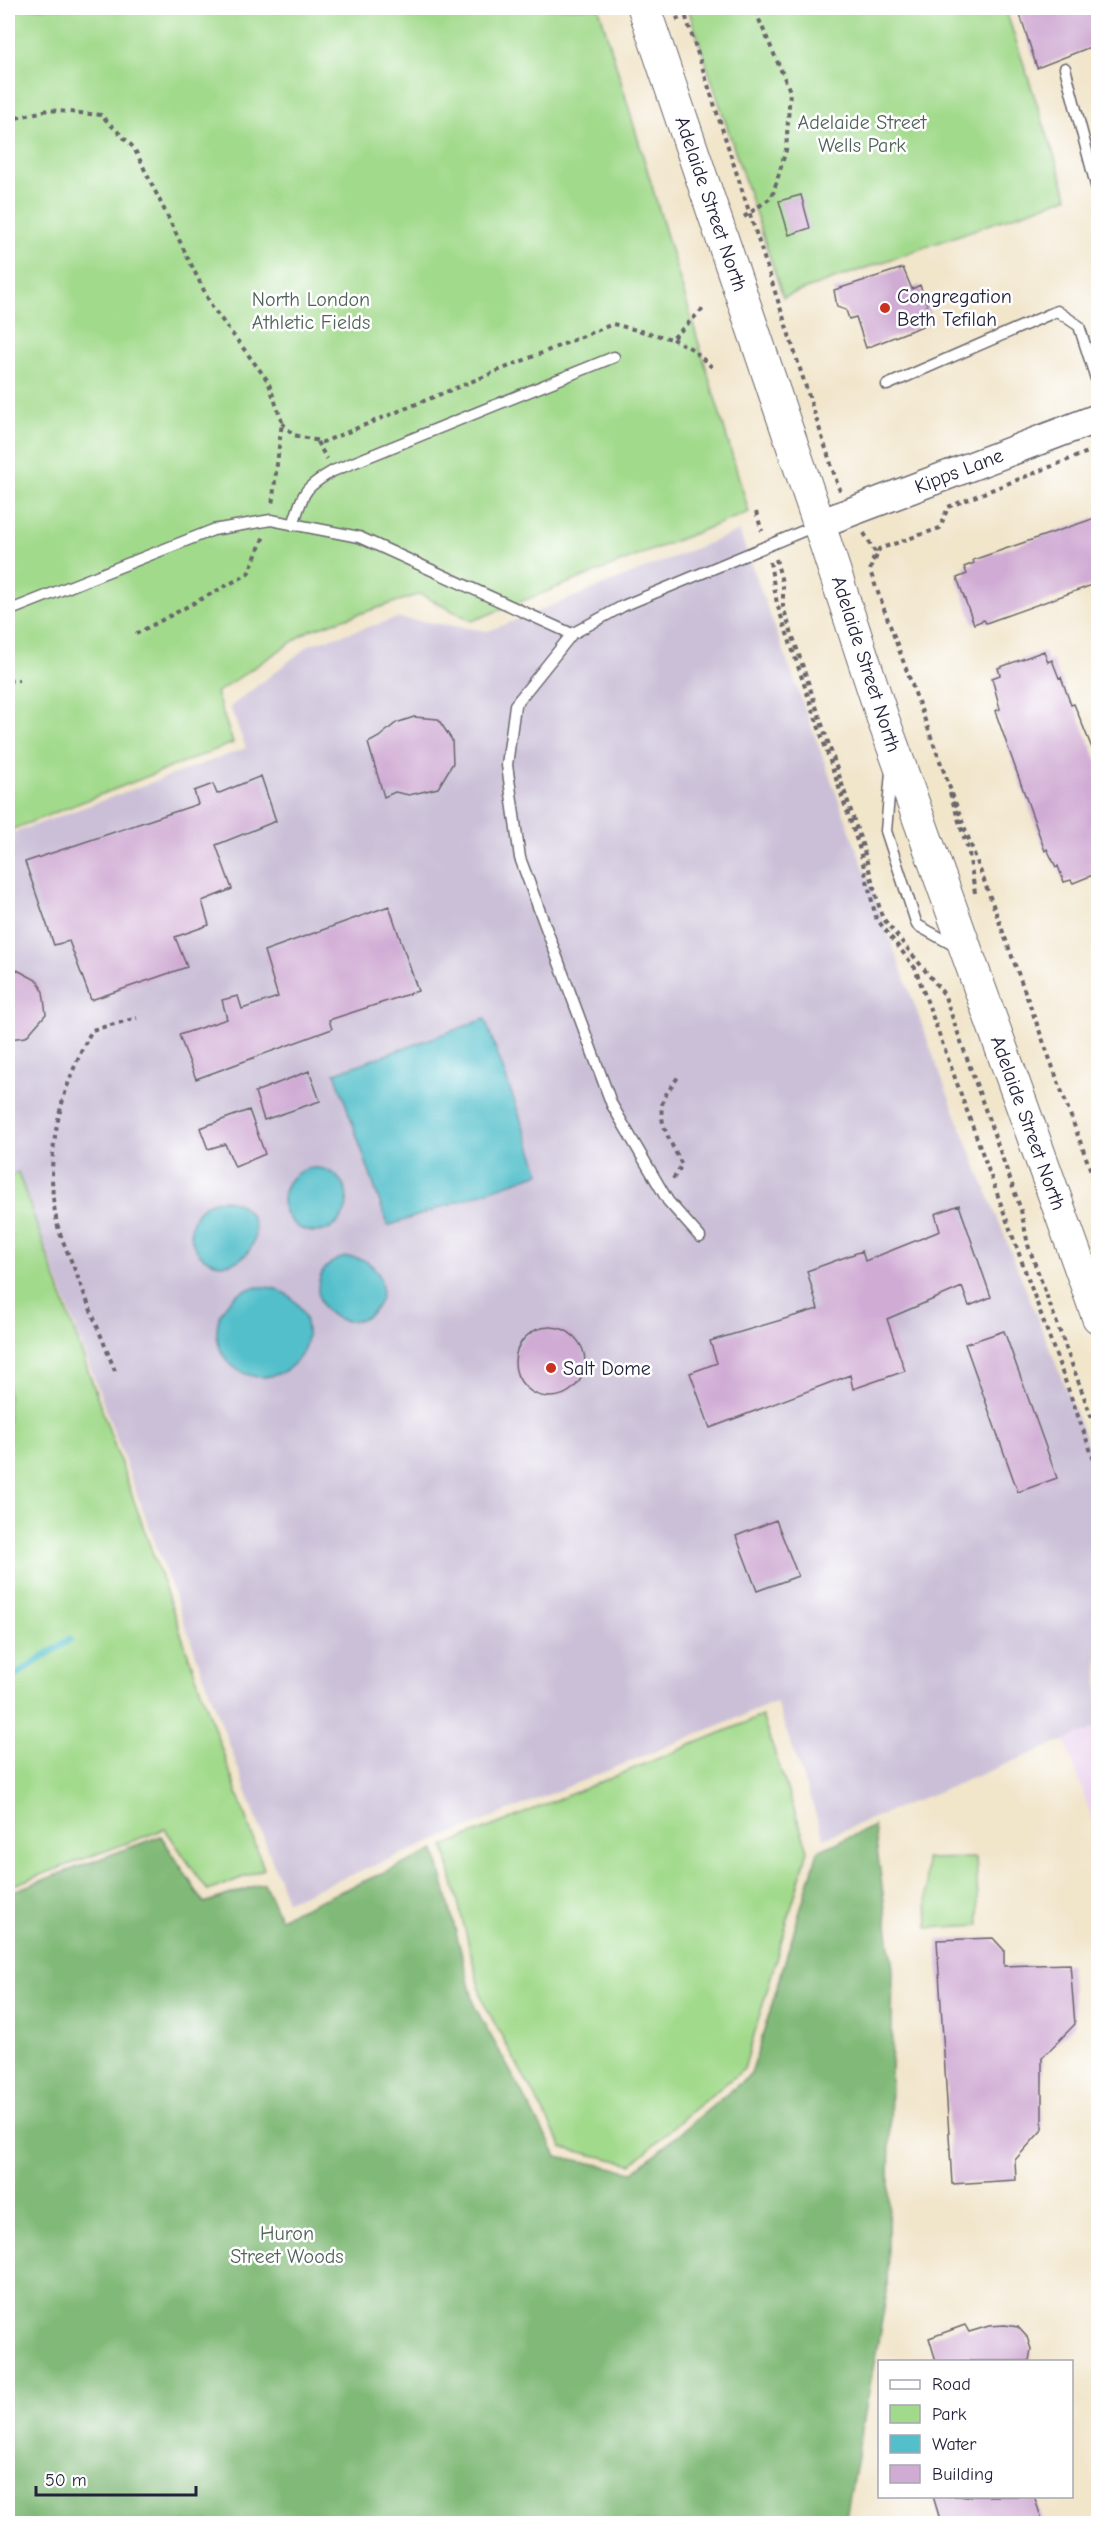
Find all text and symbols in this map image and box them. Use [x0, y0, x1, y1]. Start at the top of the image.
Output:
park label: Adelaide Street Wells Park [798, 111, 928, 157]
street label: Adelaide Street North [670, 113, 752, 295]
place label: Congregation Beth Tefilah [897, 285, 1012, 331]
park label: North London Athletic Fields [252, 288, 370, 334]
marker: Congregation Beth Tefilah [878, 301, 892, 315]
street label: Kipps Lane [912, 444, 1006, 498]
street label: Adelaide Street North [827, 573, 905, 755]
street label: Adelaide Street North [986, 1033, 1070, 1213]
place label: Salt Dome [563, 1357, 651, 1380]
marker: Salt Dome [544, 1361, 558, 1375]
park label: Huron Street Woods [230, 2222, 344, 2268]
legend [878, 2360, 1073, 2498]
text: Road [932, 2374, 971, 2395]
text: Park [932, 2404, 967, 2425]
text: Water [932, 2434, 977, 2455]
scale bar [36, 2459, 196, 2497]
text: Building [932, 2464, 994, 2485]
text: 50 m [45, 2470, 87, 2491]

